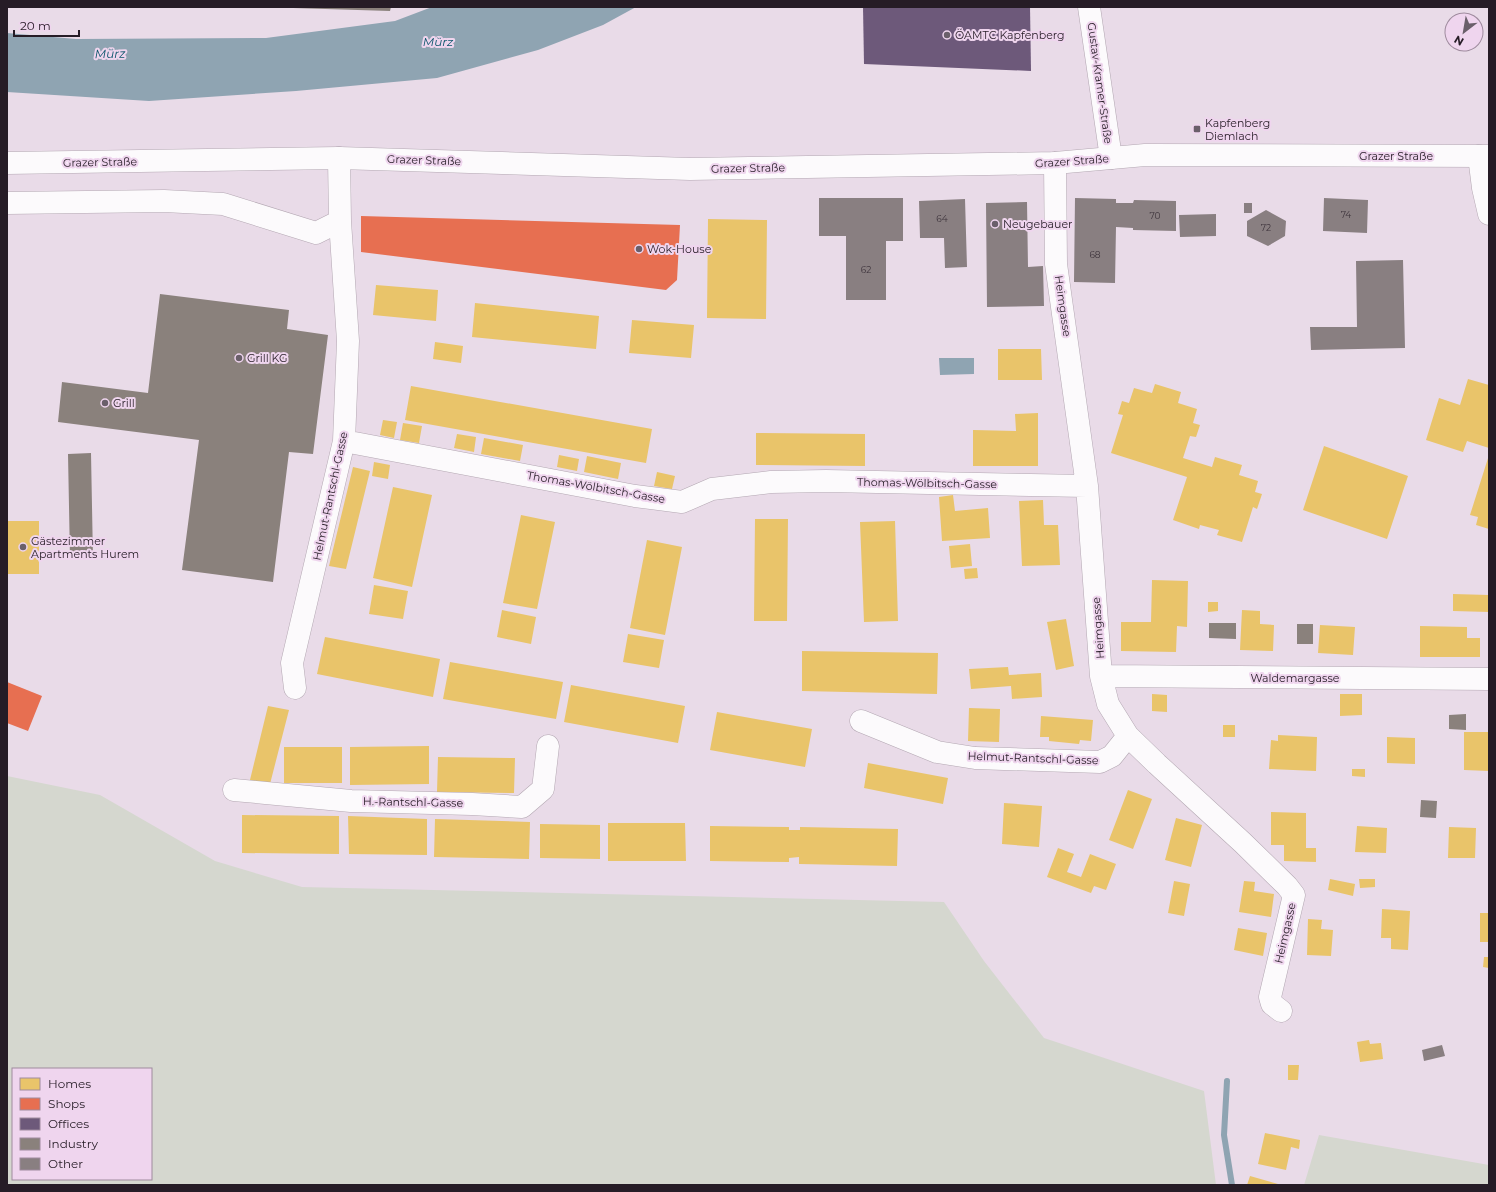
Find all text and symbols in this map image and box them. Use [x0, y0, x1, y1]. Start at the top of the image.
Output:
scale bar [14, 12, 79, 38]
north arrow [1444, 12, 1484, 52]
text: 20 m [20, 18, 51, 33]
street label: Gustav-Kramer-Straße [1085, 21, 1115, 145]
place label: ÖAMTC Kapfenberg [955, 28, 1065, 42]
marker: ÖAMTC Kapfenberg [942, 30, 952, 40]
text: N [1451, 32, 1466, 49]
water label: Mürz [423, 34, 454, 49]
water label: Mürz [95, 46, 126, 61]
place label: Kapfenberg Diemlach [1205, 116, 1270, 143]
marker: Kapfenberg Diemlach [1192, 124, 1202, 134]
street label: Grazer Straße [1359, 149, 1433, 163]
street label: Grazer Straße [1035, 151, 1110, 171]
street label: Grazer Straße [387, 152, 462, 168]
street label: Grazer Straße [63, 154, 138, 170]
street label: Grazer Straße [711, 160, 786, 176]
house number: 74 [1341, 209, 1351, 220]
house number: 70 [1149, 210, 1161, 221]
house number: 64 [936, 213, 948, 224]
place label: Neugebauer [1003, 217, 1073, 231]
marker: Neugebauer [990, 219, 1000, 229]
house number: 72 [1261, 222, 1271, 233]
place label: Wok-House [647, 242, 712, 256]
marker: Wok-House [634, 244, 644, 254]
house number: 68 [1089, 249, 1101, 260]
house number: 62 [861, 264, 871, 275]
street label: Heimgasse [1052, 275, 1074, 338]
place label: Grill KG [247, 351, 287, 365]
marker: Grill KG [234, 353, 244, 363]
place label: Grill [113, 396, 135, 410]
marker: Grill [100, 398, 110, 408]
street label: Helmut-Rantschl-Gasse [310, 430, 351, 562]
street label: Thomas-Wölbitsch-Gasse [526, 468, 666, 506]
street label: Thomas-Wölbitsch-Gasse [857, 475, 997, 491]
place label: Gästezimmer Apartments Hurem [31, 534, 139, 561]
marker: Gästezimmer Apartments Hurem [18, 542, 28, 552]
street label: Heimgasse [1089, 596, 1107, 659]
street label: Waldemargasse [1250, 671, 1340, 685]
street label: Helmut-Rantschl-Gasse [967, 749, 1099, 767]
street label: H.-Rantschl-Gasse [363, 794, 464, 810]
street label: Heimgasse [1271, 901, 1299, 965]
legend [12, 1068, 152, 1180]
text: Homes [48, 1076, 91, 1091]
text: Shops [48, 1096, 85, 1111]
text: Offices [48, 1116, 89, 1131]
text: Industry [48, 1136, 98, 1151]
text: Other [48, 1156, 83, 1171]

